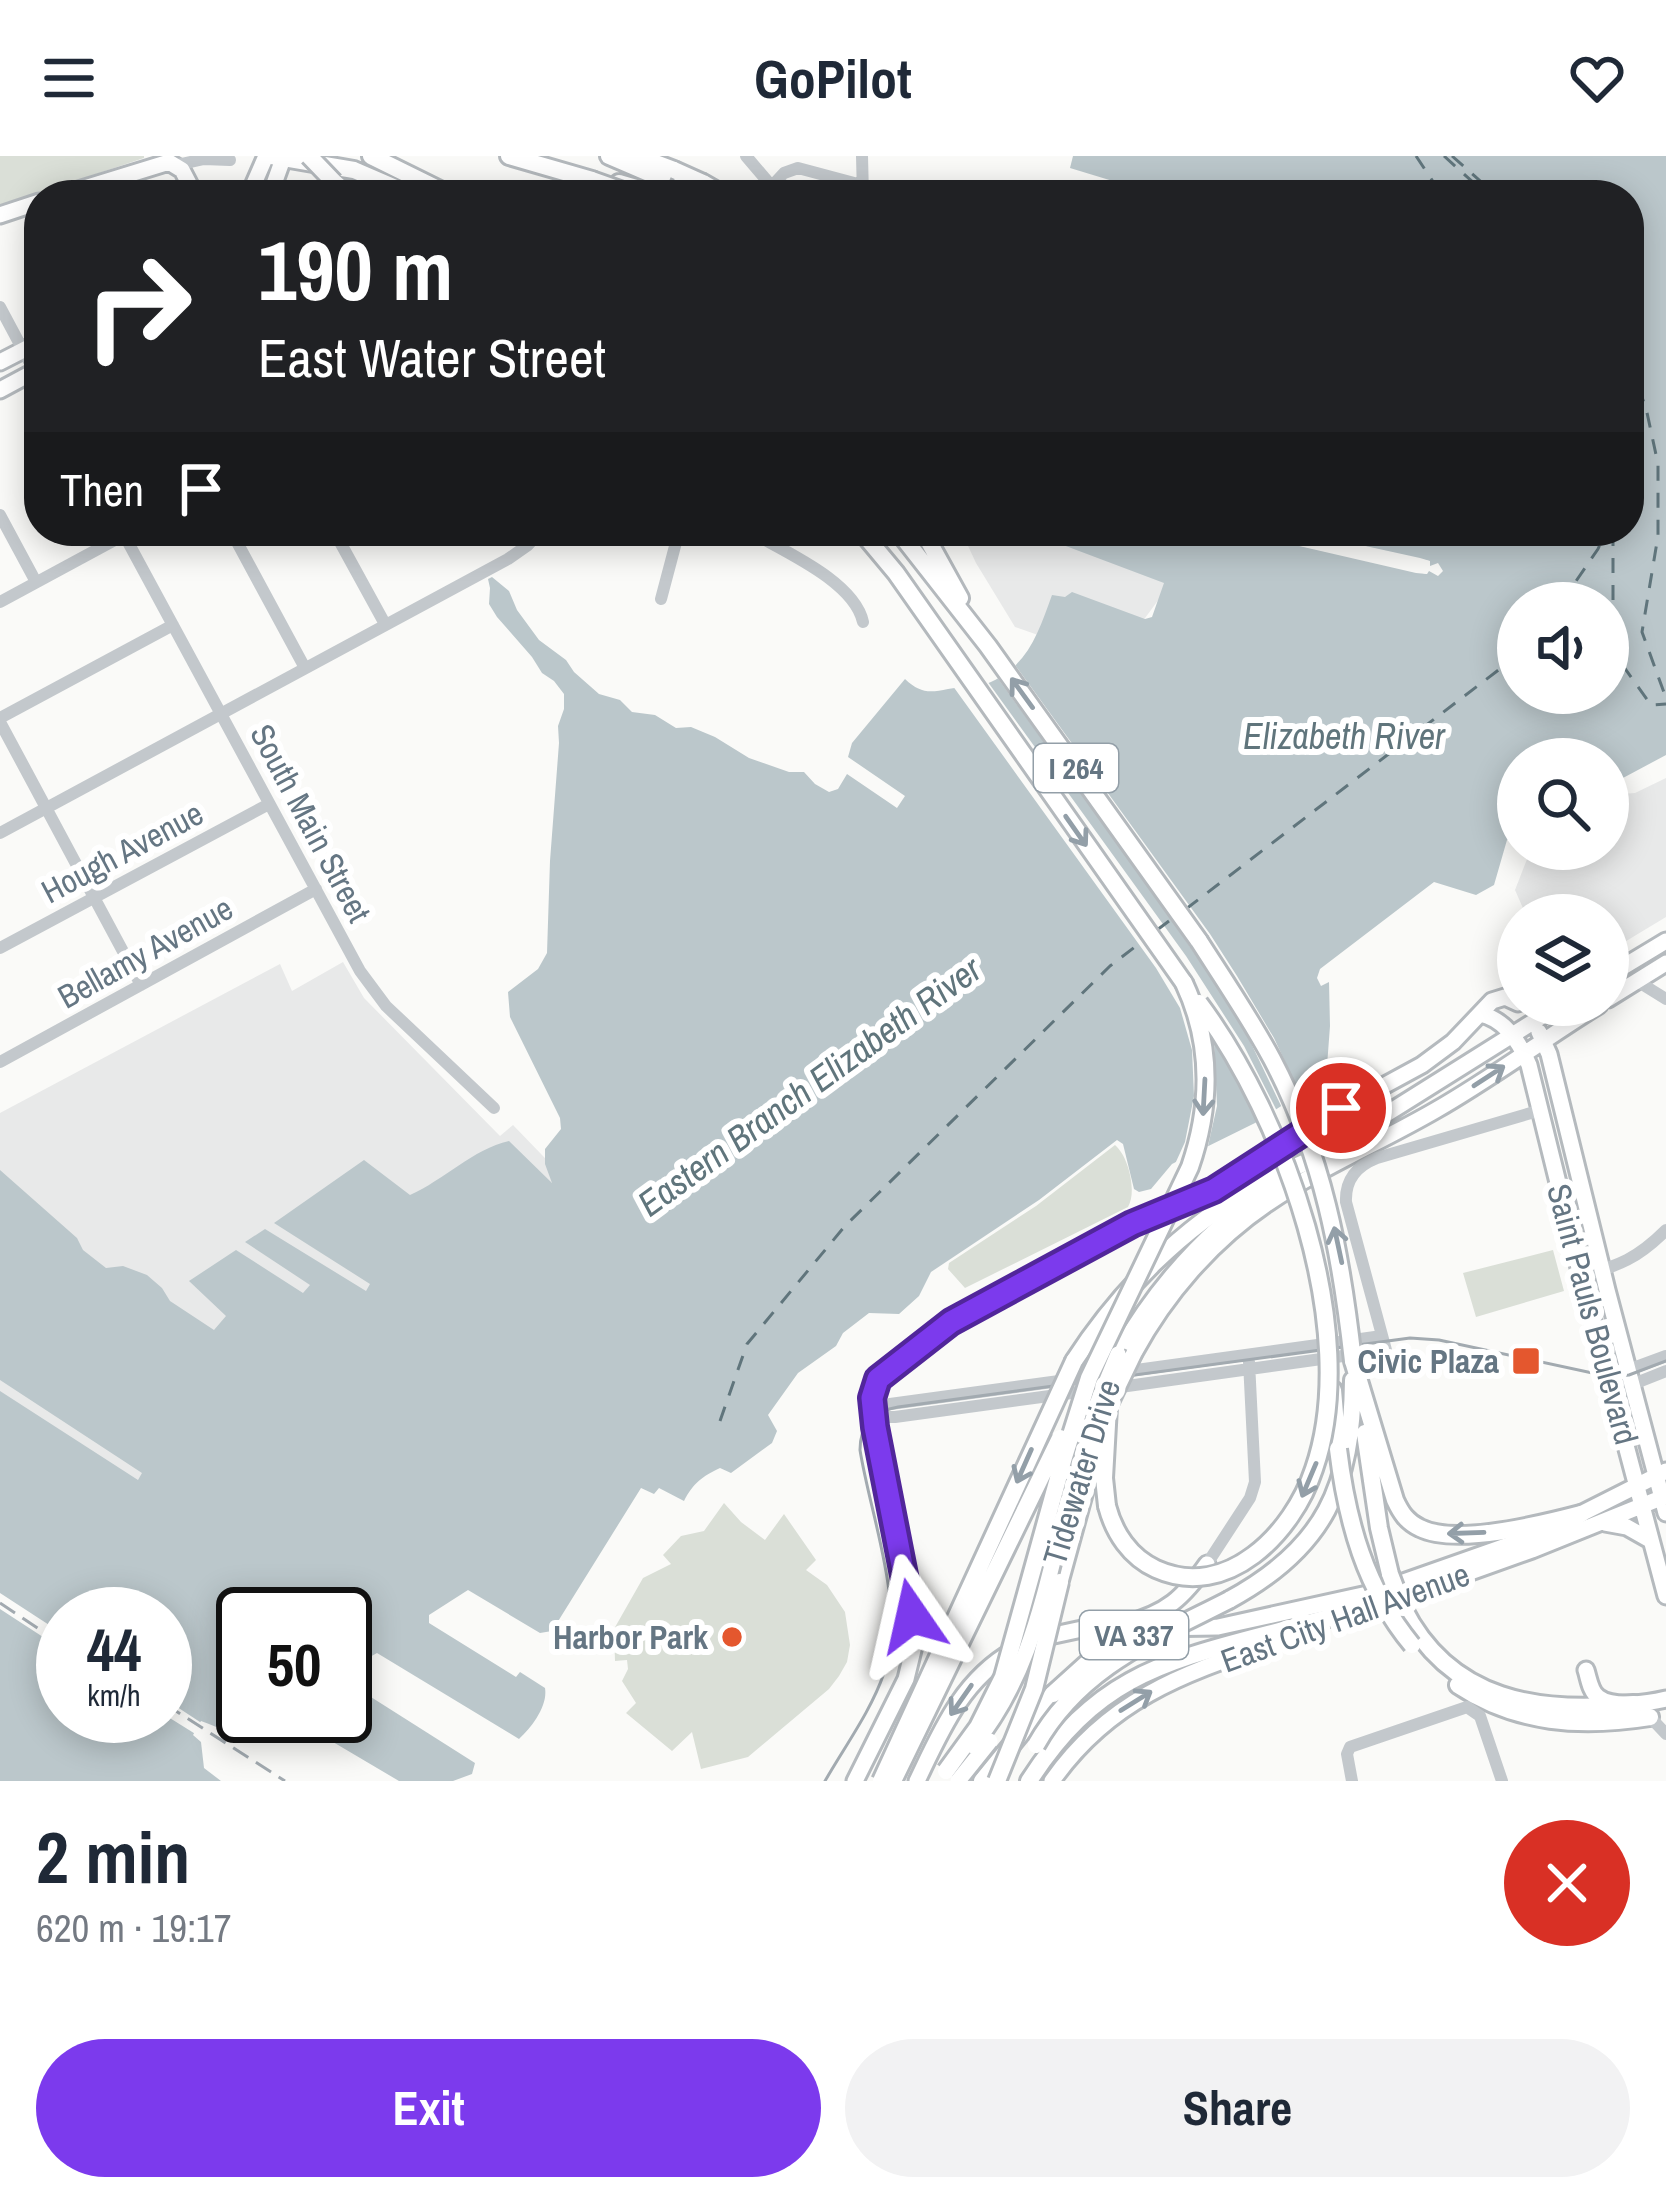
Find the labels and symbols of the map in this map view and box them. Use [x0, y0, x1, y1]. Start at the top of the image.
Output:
one-way arrow [1009, 677, 1035, 709]
water label: Elizabeth River [1243, 712, 1446, 760]
street label: South Main Street [240, 716, 382, 930]
road number: I 264 [1034, 744, 1118, 792]
street label: Hough Avenue [33, 791, 211, 913]
one-way arrow [1063, 813, 1088, 847]
street label: Bellamy Avenue [50, 886, 240, 1018]
water label: Eastern Branch Elizabeth River [628, 944, 991, 1227]
pin [1290, 1057, 1392, 1159]
one-way arrow [1472, 1064, 1506, 1089]
one-way arrow [1193, 1077, 1216, 1116]
street label: Saint Pauls Boulevard [1537, 1179, 1649, 1449]
one-way arrow [1325, 1226, 1348, 1265]
place label: Civic Plaza [1358, 1339, 1499, 1383]
marker: Civic Plaza [1510, 1345, 1542, 1377]
street label: Tidewater Drive [1032, 1374, 1130, 1570]
one-way arrow [1012, 1447, 1034, 1483]
one-way arrow [1297, 1461, 1318, 1498]
one-way arrow [1447, 1522, 1486, 1545]
street label: East City Hall Avenue [1215, 1552, 1475, 1682]
position arrow [849, 1553, 975, 1679]
speed limit sign: 50 [216, 1587, 372, 1743]
road number: VA 337 [1080, 1611, 1188, 1659]
place label: Harbor Park [553, 1615, 709, 1659]
marker: Harbor Park [719, 1624, 745, 1650]
one-way arrow [949, 1682, 974, 1716]
one-way arrow [1118, 1688, 1152, 1713]

